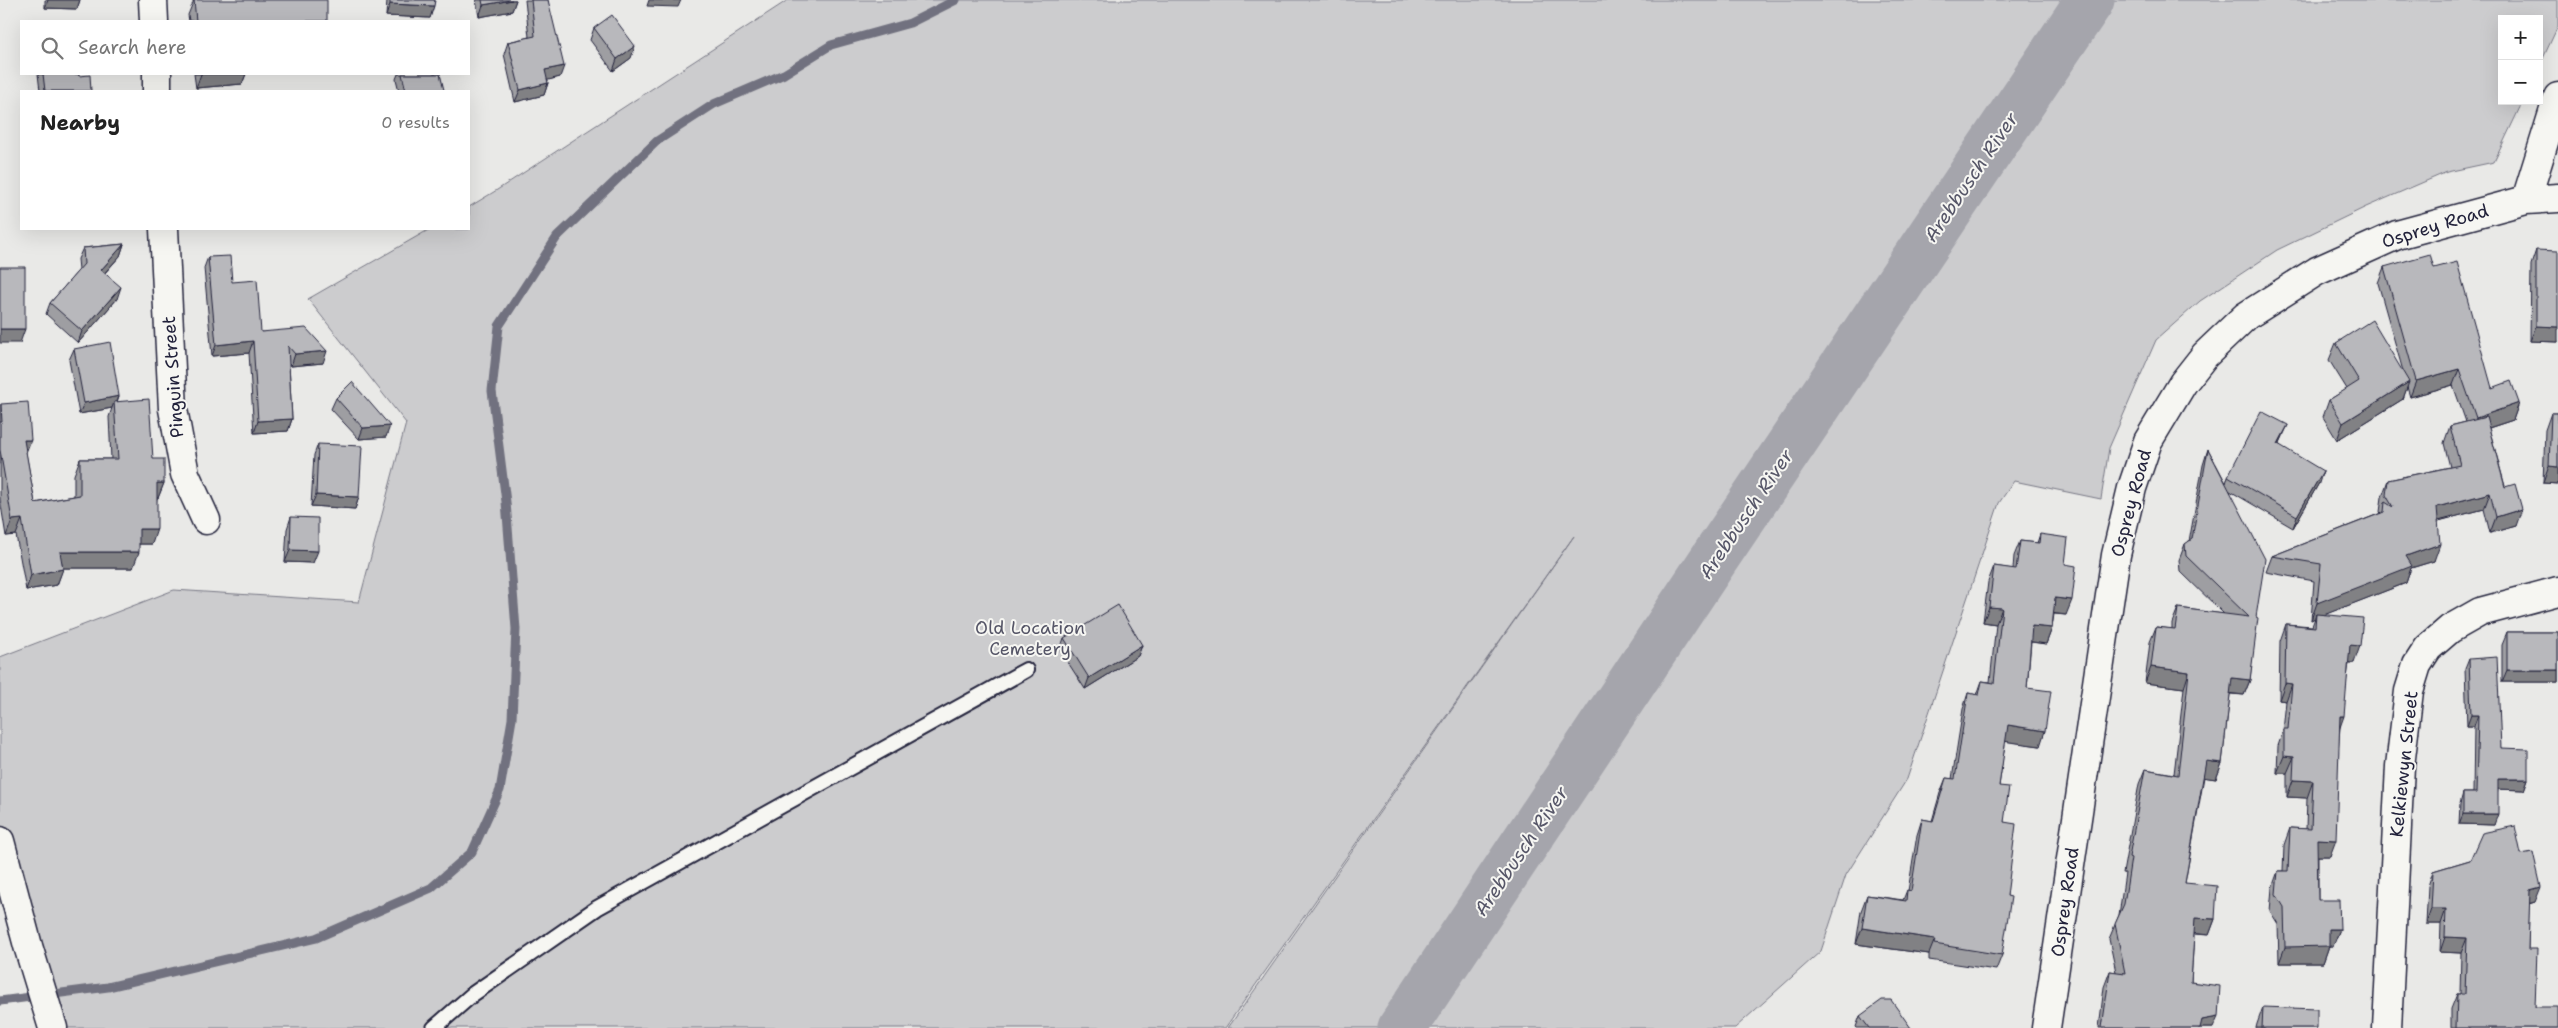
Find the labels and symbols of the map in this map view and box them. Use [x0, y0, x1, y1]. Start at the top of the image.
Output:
water label: Arebbusch River [1918, 106, 2024, 247]
street label: Osprey Road [2379, 198, 2491, 254]
street label: Pinguin Street [157, 315, 189, 439]
water label: Arebbusch River [1693, 443, 1799, 584]
street label: Osprey Road [2105, 447, 2157, 559]
park label: Old Location Cemetery [975, 616, 1085, 661]
street label: Kelkiewyn Street [2384, 689, 2424, 838]
water label: Arebbusch River [1468, 780, 1574, 921]
street label: Osprey Road [2045, 846, 2085, 958]

